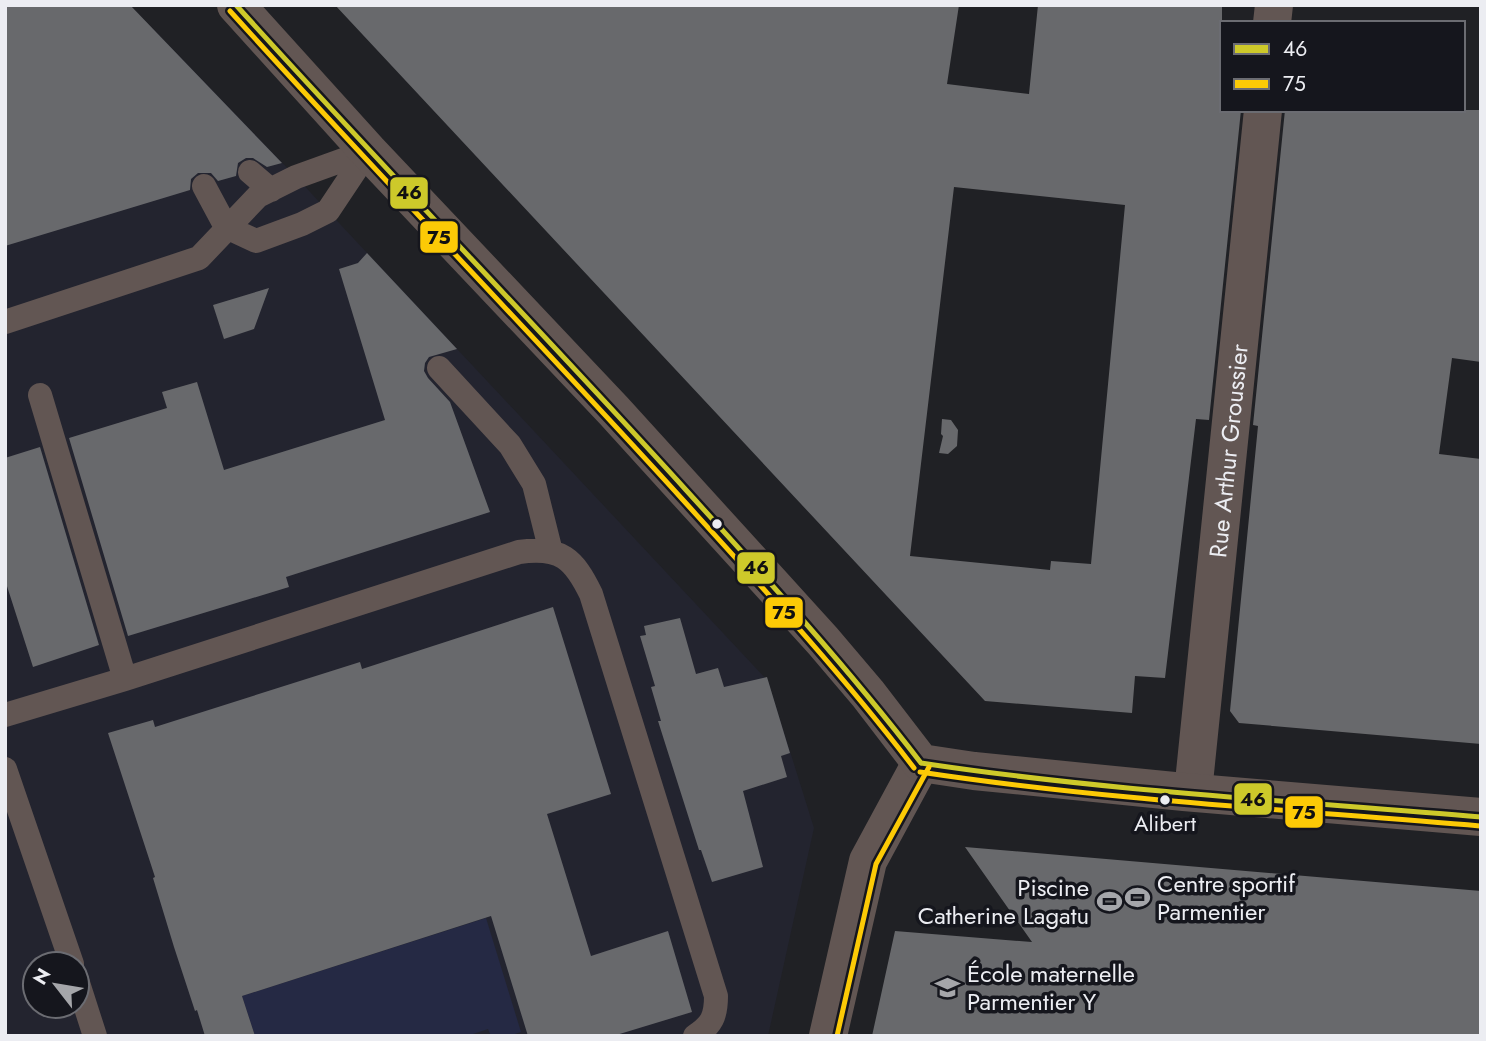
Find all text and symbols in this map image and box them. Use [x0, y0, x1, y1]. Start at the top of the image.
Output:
legend [1220, 21, 1465, 112]
text: 46 [1283, 34, 1307, 64]
text: 75 [1283, 69, 1306, 99]
line badge: 46 [389, 176, 429, 210]
text: 46 [396, 179, 422, 206]
line badge: 75 [419, 220, 459, 254]
text: 75 [427, 224, 451, 251]
street label: Rue Arthur Groussier [1200, 342, 1256, 559]
unlabelled marker [710, 517, 724, 531]
line badge: 46 [736, 551, 776, 585]
text: 46 [743, 554, 769, 581]
line badge: 75 [764, 596, 804, 629]
text: 75 [772, 599, 796, 626]
line badge: 46 [1233, 782, 1273, 816]
text: 46 [1240, 786, 1266, 813]
marker: Alibert [1158, 793, 1172, 807]
line badge: 75 [1284, 795, 1324, 829]
text: 75 [1292, 799, 1316, 826]
place label: Alibert [1134, 807, 1197, 839]
place label: Centre sportif Parmentier [1157, 866, 1296, 929]
place label: Piscine Catherine Lagatu [918, 870, 1089, 933]
sports icon: Centre sportif Parmentier [1123, 883, 1151, 911]
sports icon: Piscine Catherine Lagatu [1095, 887, 1123, 915]
north arrow [21, 950, 91, 1020]
place label: École maternelle Parmentier Y [967, 956, 1135, 1019]
text: N [26, 963, 57, 990]
school or university icon: École maternelle Parmentier Y [933, 973, 961, 1001]

